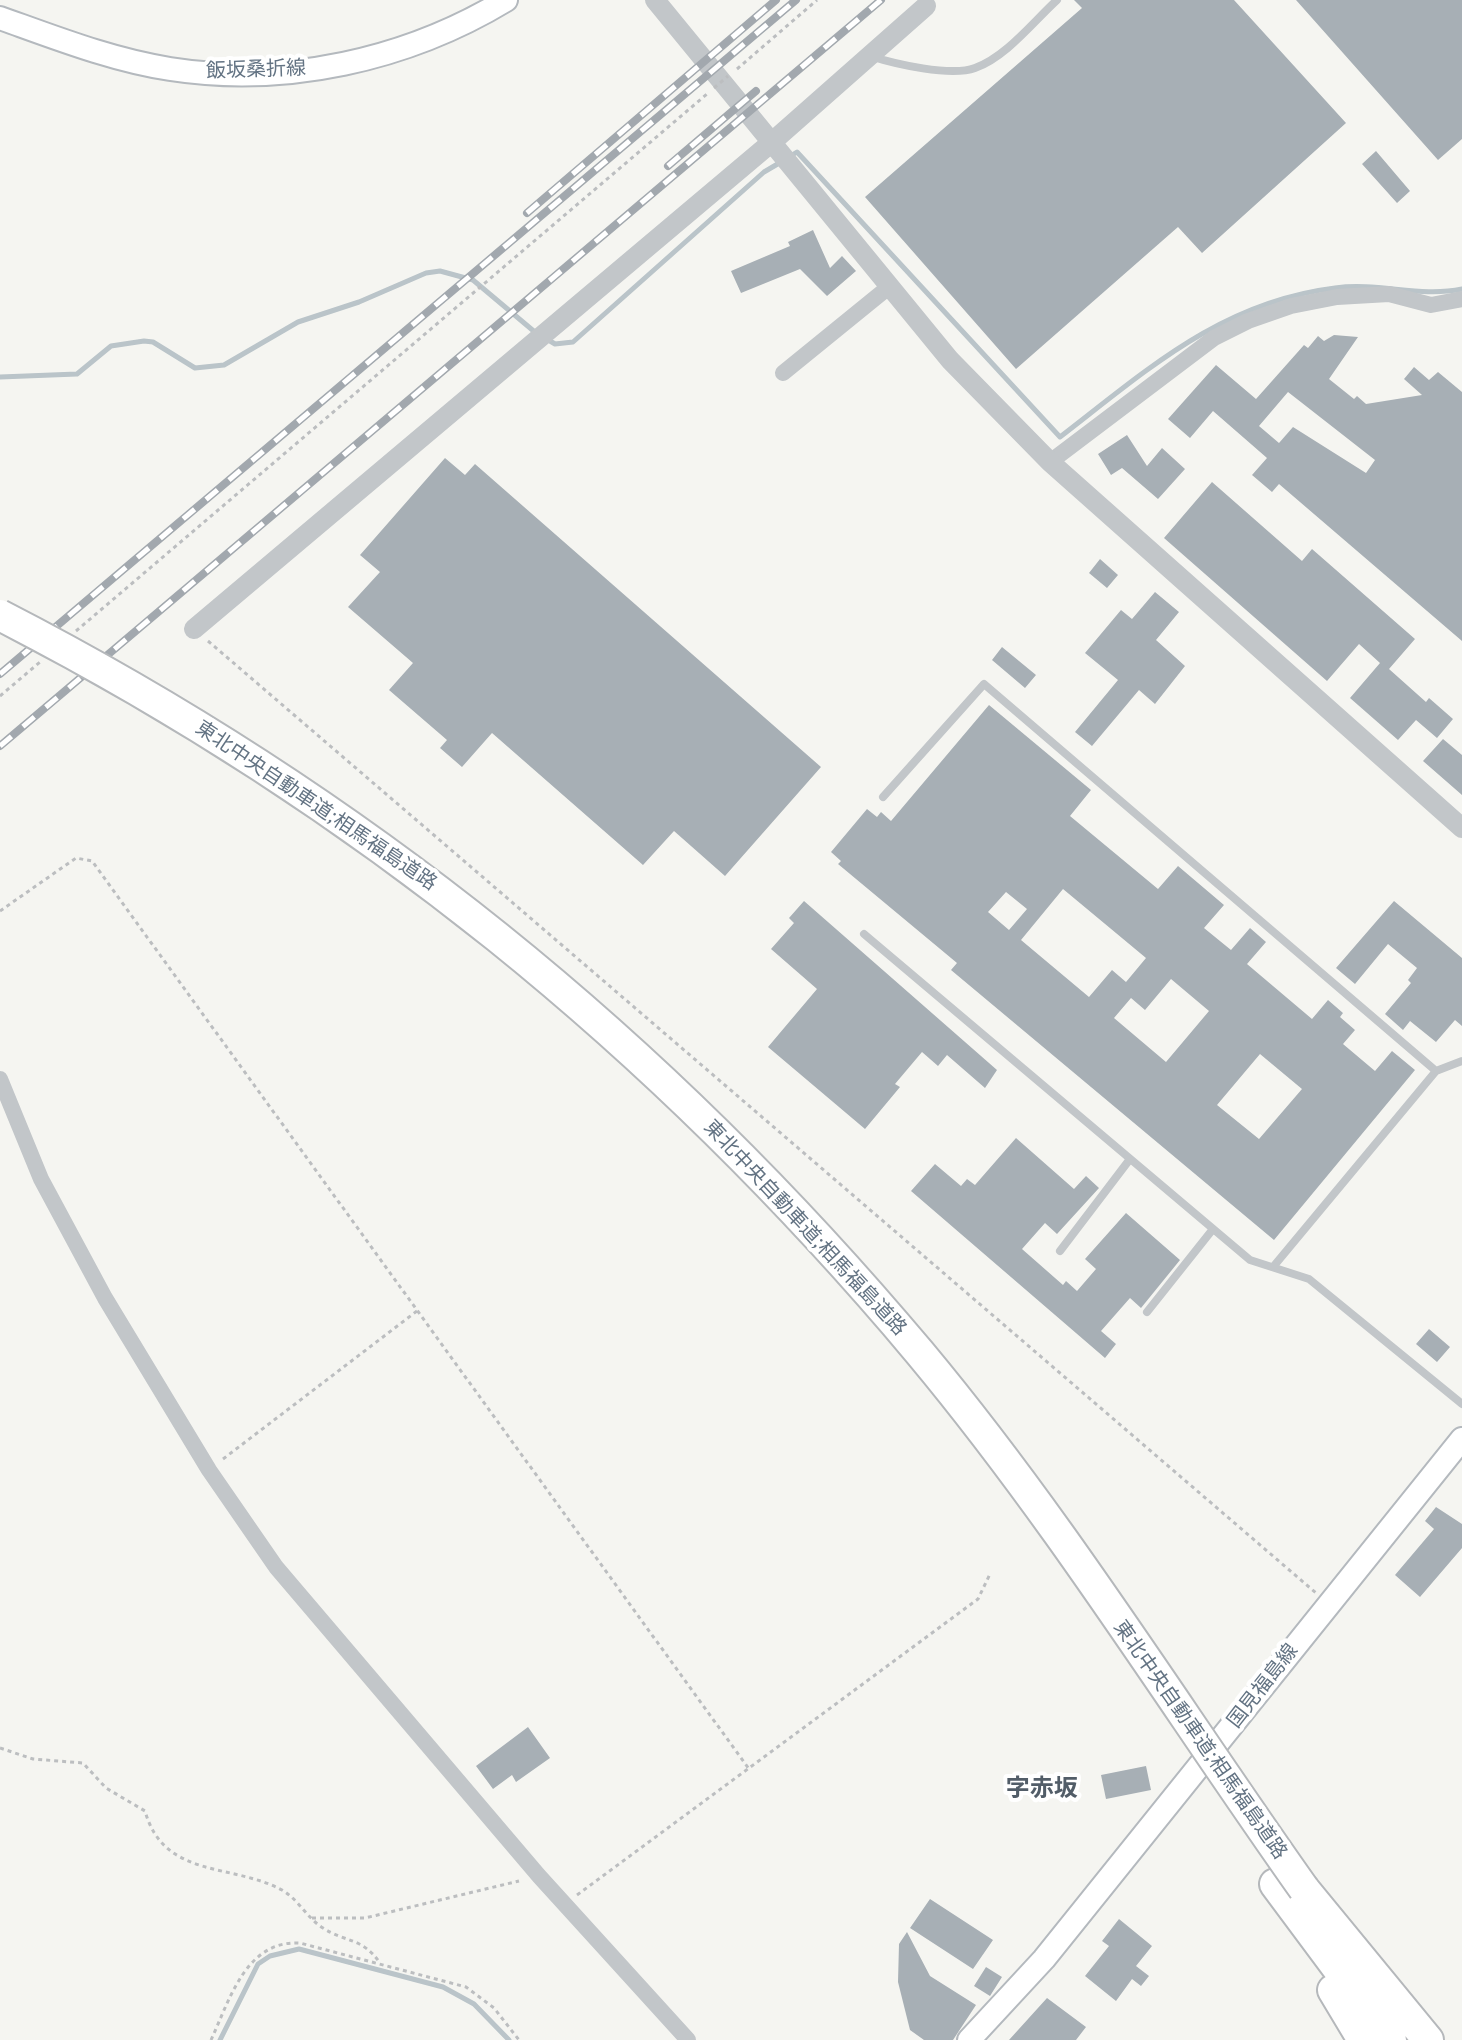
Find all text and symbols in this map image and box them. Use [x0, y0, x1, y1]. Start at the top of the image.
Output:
street label: 飯坂桑折線 [206, 56, 306, 84]
street label: 東北中央自動車道;相馬福島道路 [191, 716, 441, 896]
street label: 東北中央自動車道;相馬福島道路 [699, 1115, 911, 1341]
street label: 東北中央自動車道;相馬福島道路 [1108, 1616, 1292, 1864]
street label: 国見福島線 [1223, 1639, 1303, 1733]
district label: 字赤坂 [1006, 1775, 1078, 1803]

